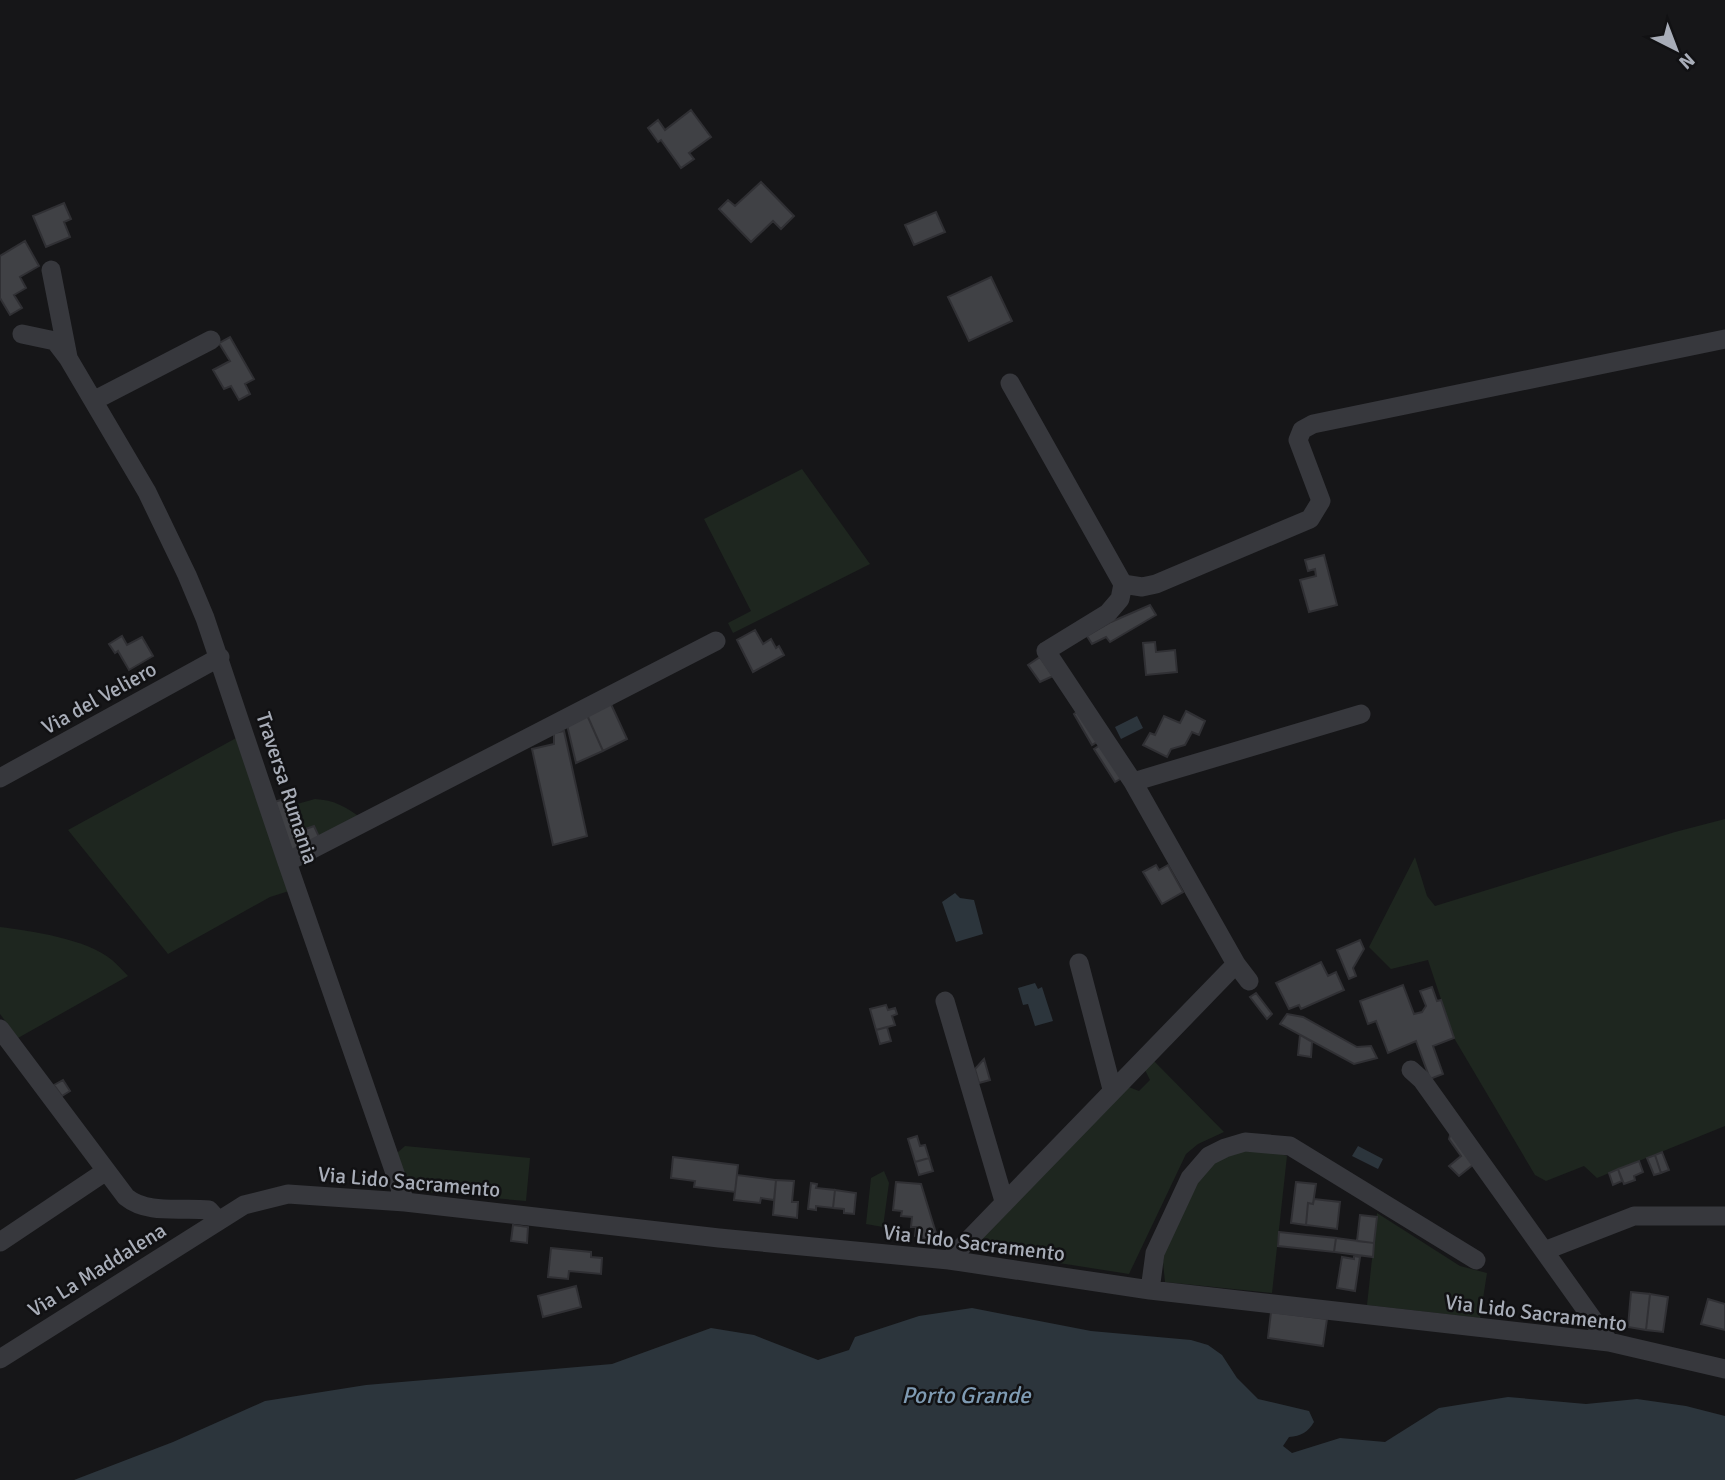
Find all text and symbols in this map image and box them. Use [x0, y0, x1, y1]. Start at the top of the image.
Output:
north arrow [1641, 14, 1711, 84]
text: N [1674, 48, 1700, 74]
street label: Via del Veliero [37, 656, 161, 740]
street label: Traversa Rumania [250, 709, 324, 867]
street label: Via Lido Sacramento [317, 1161, 501, 1203]
street label: Via La Maddalena [23, 1217, 171, 1323]
street label: Via Lido Sacramento [882, 1219, 1066, 1267]
street label: Via Lido Sacramento [1444, 1289, 1628, 1337]
water label: Porto Grande [901, 1381, 1032, 1410]

